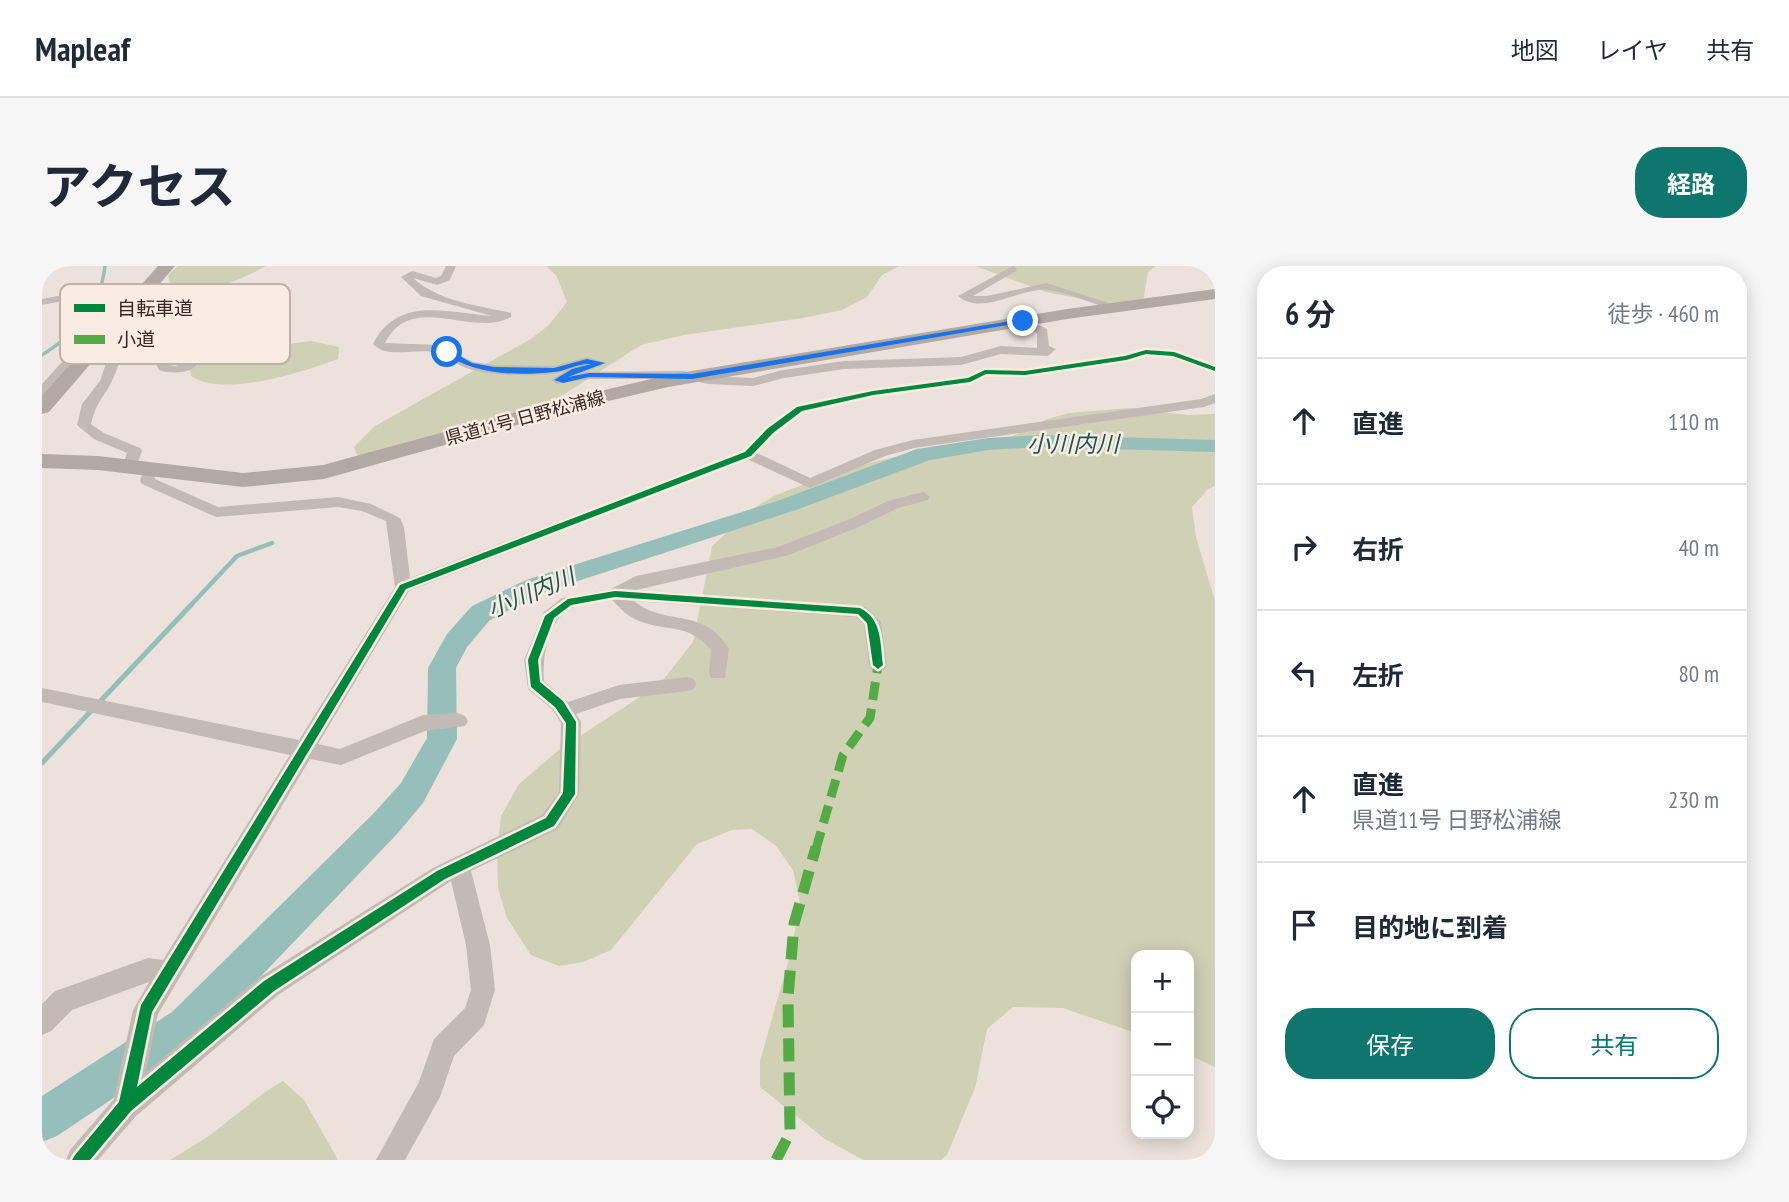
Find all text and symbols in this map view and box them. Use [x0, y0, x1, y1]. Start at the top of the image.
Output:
text: Mapleaf [35, 27, 130, 70]
text: 地図 [1511, 35, 1559, 66]
text: レイヤ [1597, 35, 1668, 66]
text: 共有 [1706, 35, 1754, 66]
button: 経路 [1635, 147, 1747, 218]
text: アクセス [42, 154, 236, 218]
legend [60, 284, 290, 364]
text: 6 分 [1285, 294, 1336, 333]
text: 自転車道 [117, 296, 193, 320]
text: 徒歩 · 460 m [1607, 299, 1719, 328]
route end [1007, 305, 1038, 336]
text: 小道 [117, 327, 155, 351]
route start [431, 336, 462, 367]
street label: 県道11号 日野松浦線 [443, 385, 607, 450]
icon: ahead [1285, 402, 1323, 440]
text: 直進 [1352, 407, 1404, 440]
text: 110 m [1668, 407, 1719, 436]
water label: 小川内川 [1027, 429, 1122, 458]
icon: right [1285, 528, 1323, 566]
text: 右折 [1352, 533, 1404, 566]
text: 40 m [1678, 533, 1719, 562]
water label: 小川内川 [483, 560, 582, 624]
icon: left [1285, 654, 1323, 692]
text: 左折 [1352, 659, 1404, 692]
text: 80 m [1678, 659, 1719, 688]
text: 直進 [1352, 768, 1404, 801]
icon: ahead [1285, 780, 1323, 818]
text: 230 m [1668, 785, 1719, 814]
text: 県道11号 日野松浦線 [1352, 805, 1562, 834]
icon: arrive [1285, 906, 1323, 944]
text: 目的地に到着 [1352, 911, 1508, 944]
map controls [1131, 950, 1194, 1139]
button: + [1131, 950, 1194, 1013]
button: 保存 [1285, 1008, 1495, 1079]
button: 共有 [1509, 1008, 1719, 1079]
button: − [1131, 1013, 1194, 1076]
button: locate [1131, 1076, 1194, 1139]

